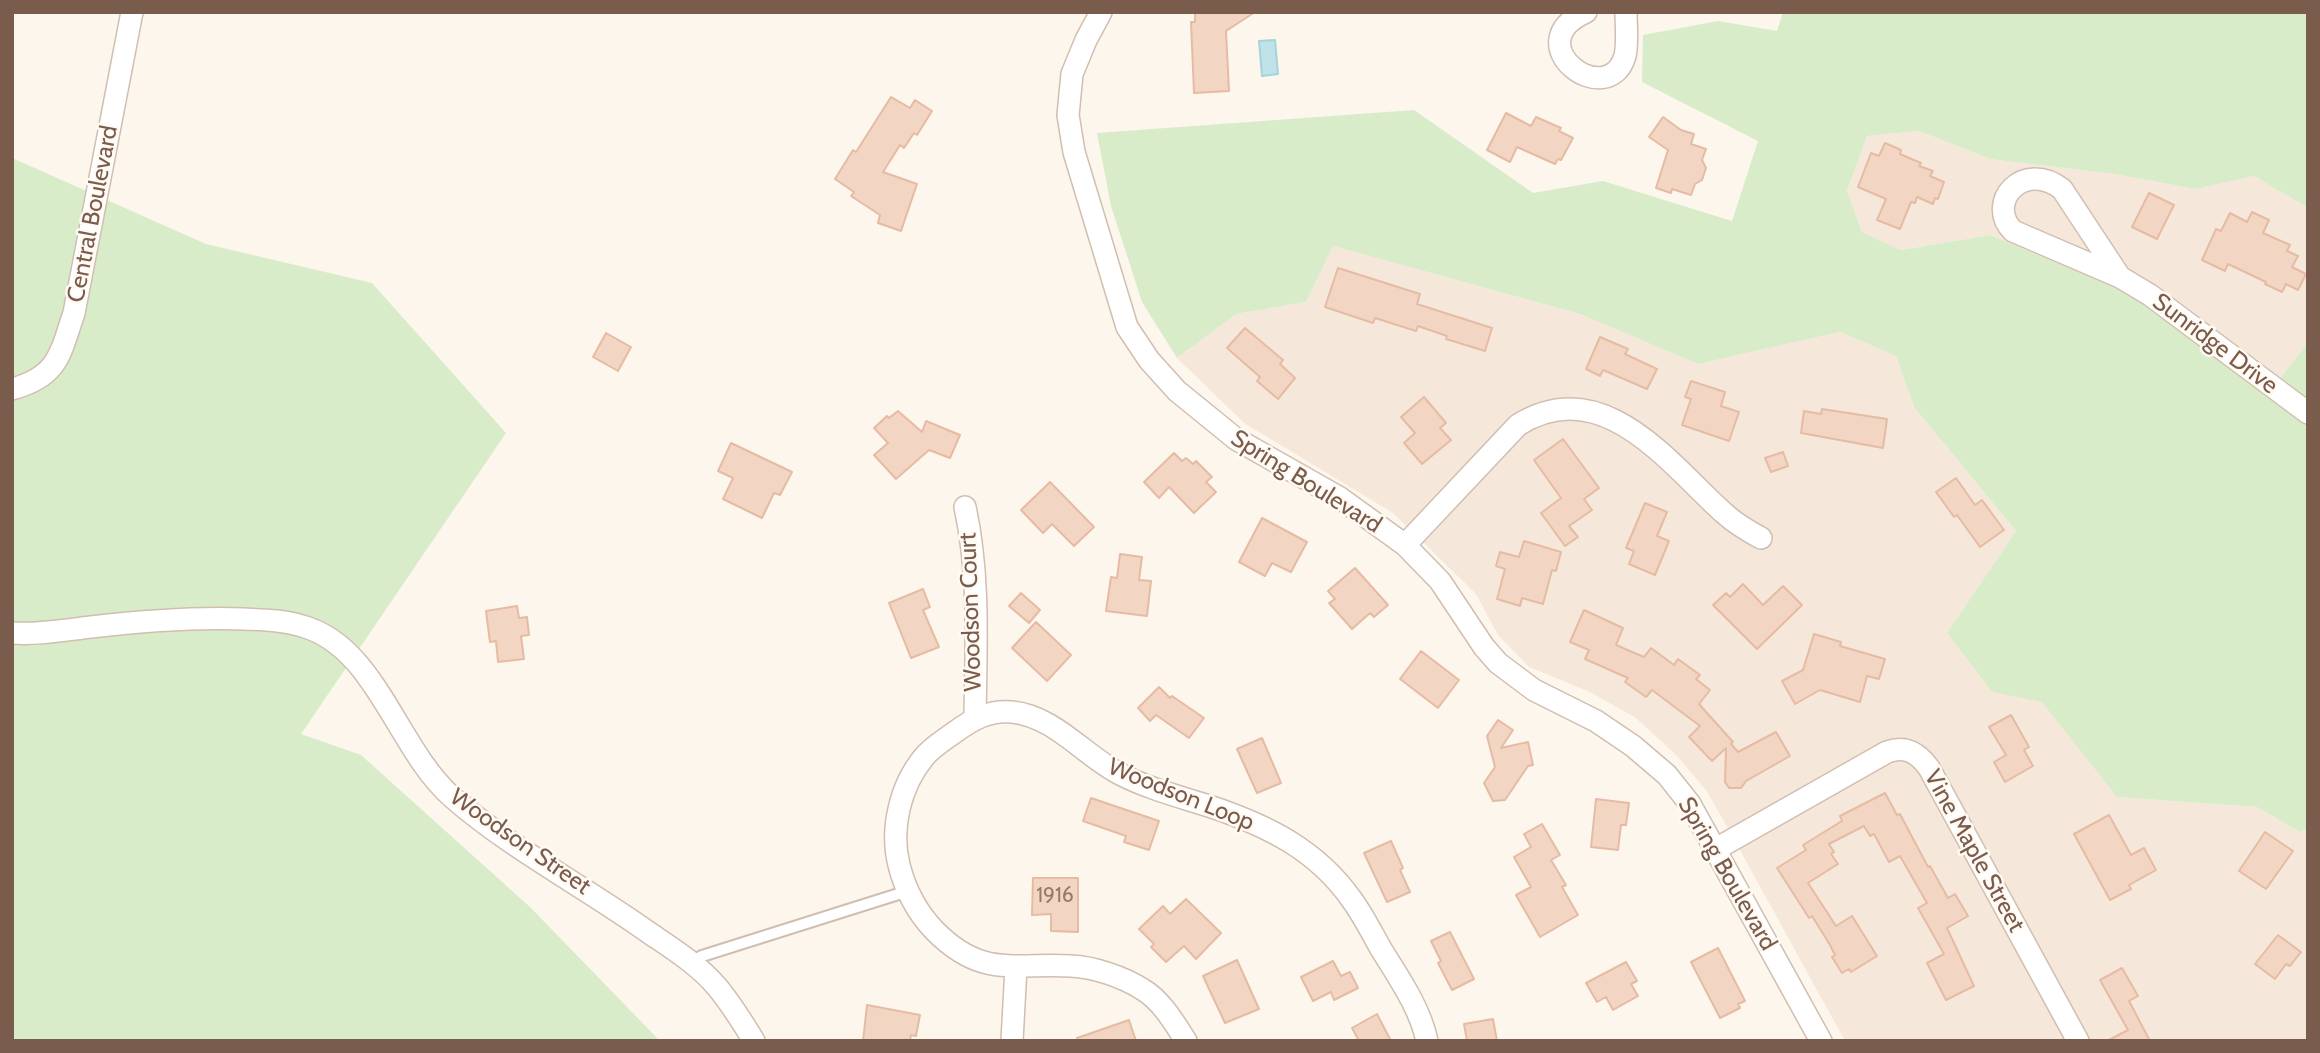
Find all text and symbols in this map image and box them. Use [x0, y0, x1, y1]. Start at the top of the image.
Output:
street label: Central Boulevard [62, 123, 124, 305]
street label: Sunridge Drive [2147, 288, 2283, 400]
street label: Spring Boulevard [1225, 424, 1387, 540]
street label: Woodson Court [954, 532, 988, 692]
street label: Woodson Loop [1104, 753, 1258, 837]
street label: Vine Maple Street [1918, 765, 2030, 937]
street label: Woodson Street [444, 783, 596, 901]
street label: Spring Boulevard [1671, 792, 1783, 956]
house number: 1916 [1036, 883, 1074, 909]

